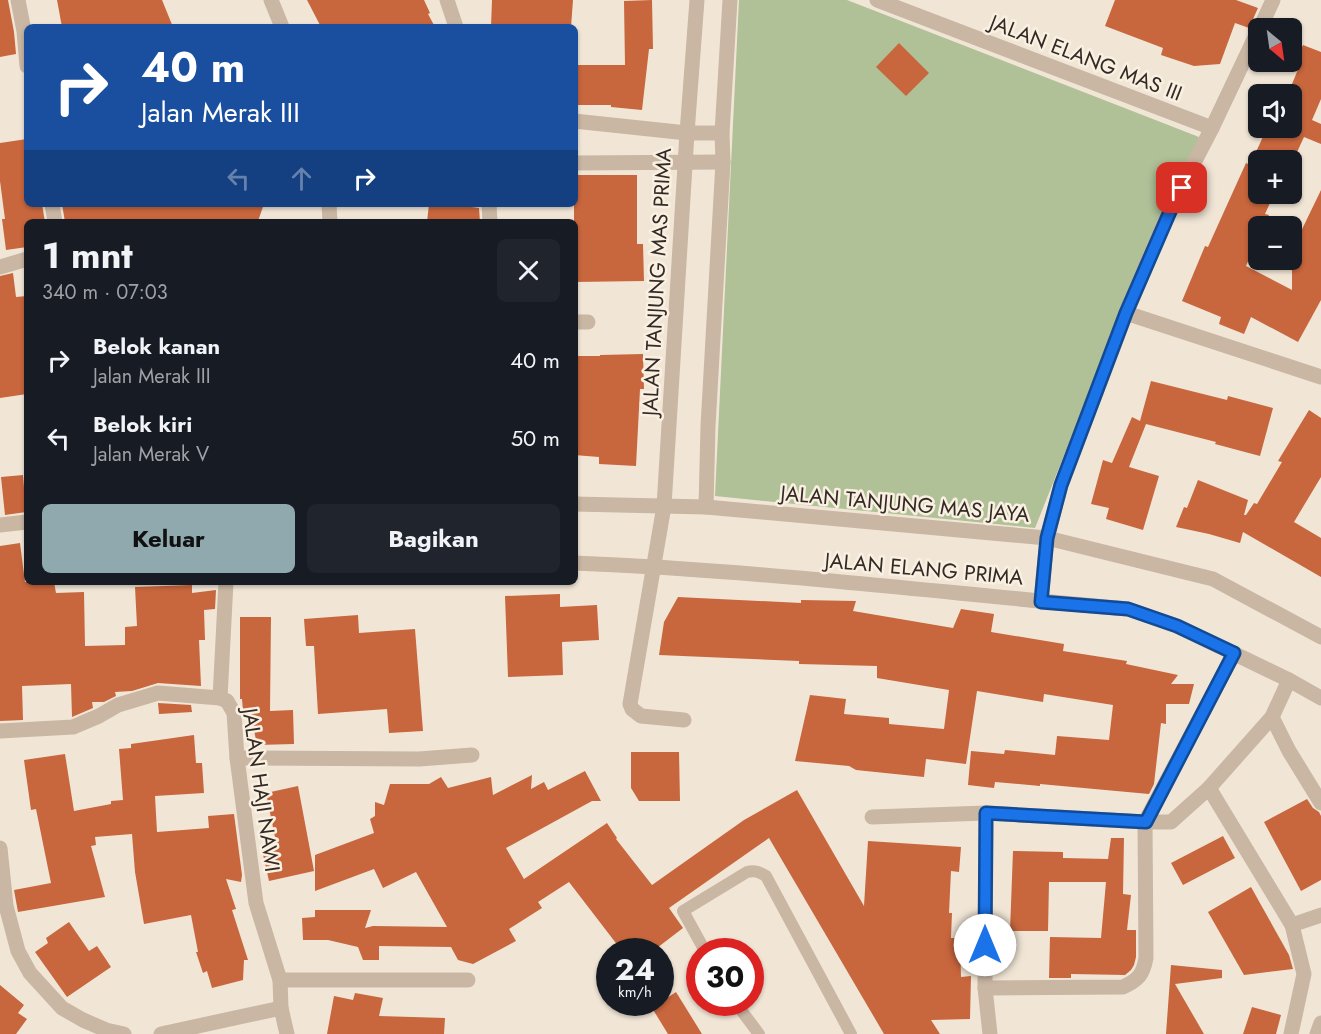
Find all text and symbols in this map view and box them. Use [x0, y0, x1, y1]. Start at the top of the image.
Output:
street label: JALAN ELANG MAS III [983, 6, 1187, 109]
north arrow [1248, 18, 1302, 72]
map controls [1248, 18, 1302, 270]
text: 40 m [141, 37, 245, 98]
icon: right [42, 48, 120, 126]
button: sound [1248, 84, 1302, 138]
text: Jalan Merak III [141, 93, 300, 132]
street label: JALAN TANJUNG MAS PRIMA [635, 147, 679, 420]
button: + [1248, 150, 1302, 204]
icon: left [222, 162, 255, 195]
icon: ahead [285, 162, 318, 195]
icon: right [348, 162, 381, 195]
pin [1156, 162, 1207, 213]
icon: arrive [1165, 171, 1198, 204]
button: − [1248, 216, 1302, 270]
text: 1 mnt [42, 229, 133, 281]
button: close [497, 239, 560, 302]
text: 340 m · 07:03 [42, 278, 168, 307]
text: Belok kanan [93, 330, 220, 362]
icon: right [42, 344, 75, 377]
text: 40 m [510, 344, 560, 376]
text: Jalan Merak III [93, 362, 211, 391]
text: Belok kiri [93, 408, 192, 440]
icon: left [42, 422, 75, 455]
text: 50 m [511, 422, 560, 454]
text: Jalan Merak V [93, 440, 209, 469]
street label: JALAN TANJUNG MAS JAYA [776, 478, 1031, 530]
button: Keluar [42, 504, 295, 573]
button: Bagikan [307, 504, 560, 573]
street label: JALAN ELANG PRIMA [821, 545, 1025, 593]
street label: JALAN HAJI NAWI [234, 703, 287, 874]
position arrow [953, 913, 1017, 977]
speed limit sign: 30 [686, 938, 764, 1016]
text: 24 [615, 948, 655, 991]
text: km/h [618, 981, 652, 1003]

